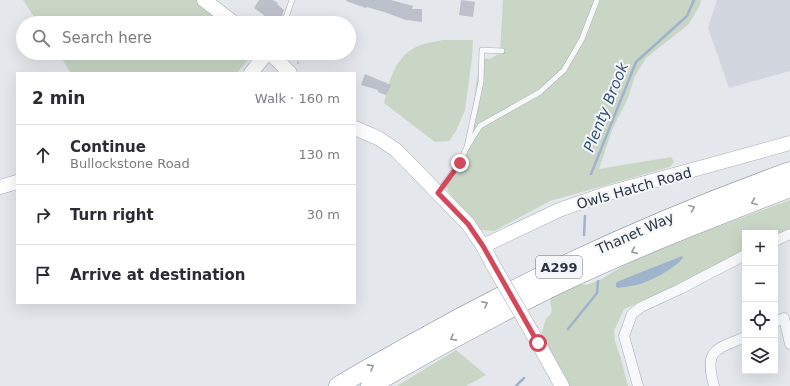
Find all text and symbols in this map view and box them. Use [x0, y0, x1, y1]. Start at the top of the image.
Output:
search box [16, 16, 356, 60]
icon: search [30, 27, 52, 49]
text: Search here [62, 29, 152, 47]
water label: Plenty Brook [580, 58, 633, 154]
text: 2 min [32, 88, 85, 108]
text: Walk · 160 m [255, 91, 340, 106]
text: Continue [70, 138, 146, 156]
icon: ahead [32, 144, 54, 166]
text: 130 m [298, 147, 340, 162]
route end [451, 154, 469, 172]
text: Bullockstone Road [70, 156, 190, 171]
street label: Owls Hatch Road [575, 164, 693, 212]
one-way arrow [750, 197, 757, 205]
icon: right [32, 204, 54, 226]
one-way arrow [689, 205, 696, 213]
text: Turn right [70, 206, 154, 224]
text: 30 m [307, 207, 340, 222]
street label: Thanet Way [593, 209, 676, 258]
map controls [742, 230, 778, 374]
button: + [742, 230, 778, 266]
one-way arrow [630, 246, 638, 254]
road number: A299 [536, 256, 582, 278]
icon: arrive [32, 264, 54, 286]
text: Arrive at destination [70, 266, 245, 284]
button: − [742, 266, 778, 302]
one-way arrow [481, 301, 489, 309]
button: locate [742, 302, 778, 338]
one-way arrow [450, 333, 458, 341]
route start [529, 334, 547, 352]
button: layers [742, 338, 778, 374]
one-way arrow [367, 364, 375, 371]

